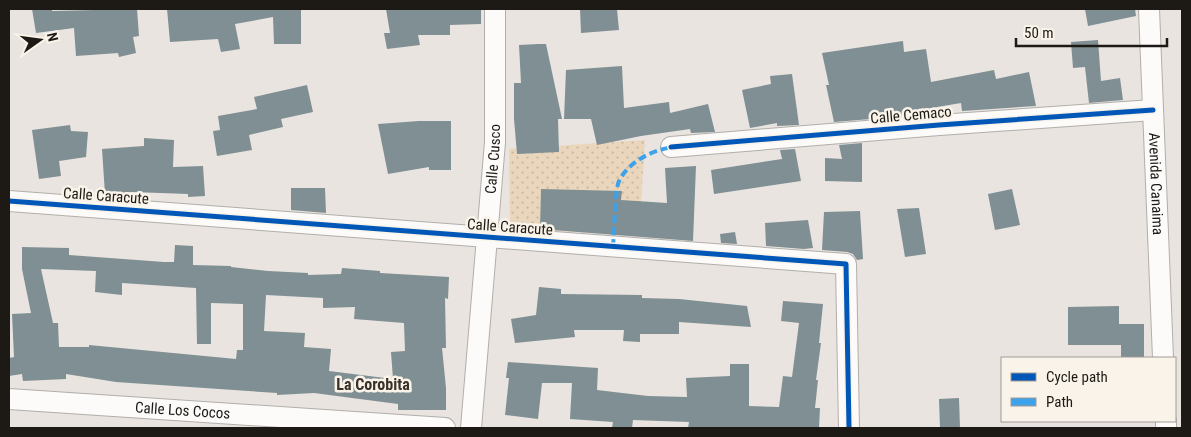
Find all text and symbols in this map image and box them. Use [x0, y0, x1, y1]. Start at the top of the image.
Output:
north arrow [15, 15, 65, 65]
scale bar [1016, 15, 1167, 47]
text: 50 m [1024, 24, 1054, 42]
text: N [44, 31, 61, 43]
street label: Calle Cemaco [870, 102, 952, 128]
street label: Calle Cusco [482, 124, 504, 195]
street label: Avenida Canaima [1145, 132, 1167, 235]
street label: Calle Caracute [63, 184, 149, 208]
street label: Calle Caracute [467, 215, 553, 239]
legend [1001, 357, 1176, 422]
text: Cycle path [1046, 368, 1108, 386]
district label: La Corobita [336, 375, 410, 394]
text: Path [1046, 393, 1073, 411]
street label: Calle Los Cocos [134, 398, 231, 423]

